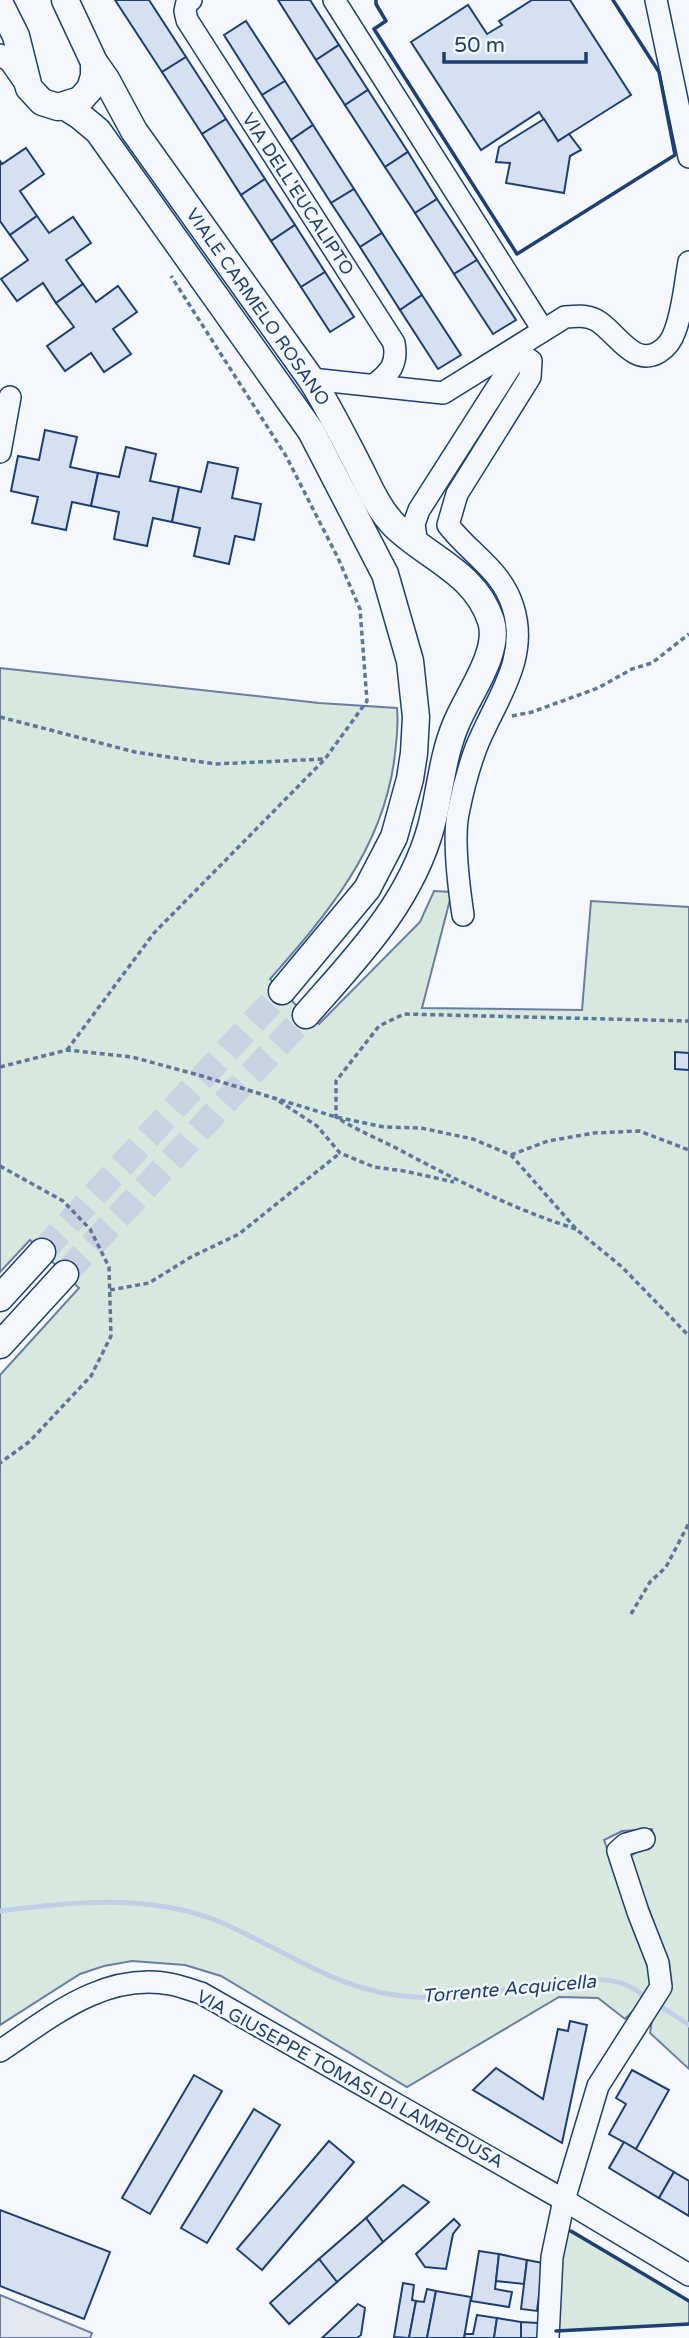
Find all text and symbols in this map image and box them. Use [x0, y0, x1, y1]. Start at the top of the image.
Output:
scale bar [444, 21, 586, 65]
text: 50 m [454, 33, 505, 58]
street label: VIA DELL'EUCALIPTO [237, 109, 359, 279]
street label: VIALE CARMELO ROSANO [181, 204, 335, 410]
water label: Torrente Acquicella [421, 1970, 598, 2008]
street label: VIA GIUSEPPE TOMASI DI LAMPEDUSA [193, 1985, 507, 2173]

